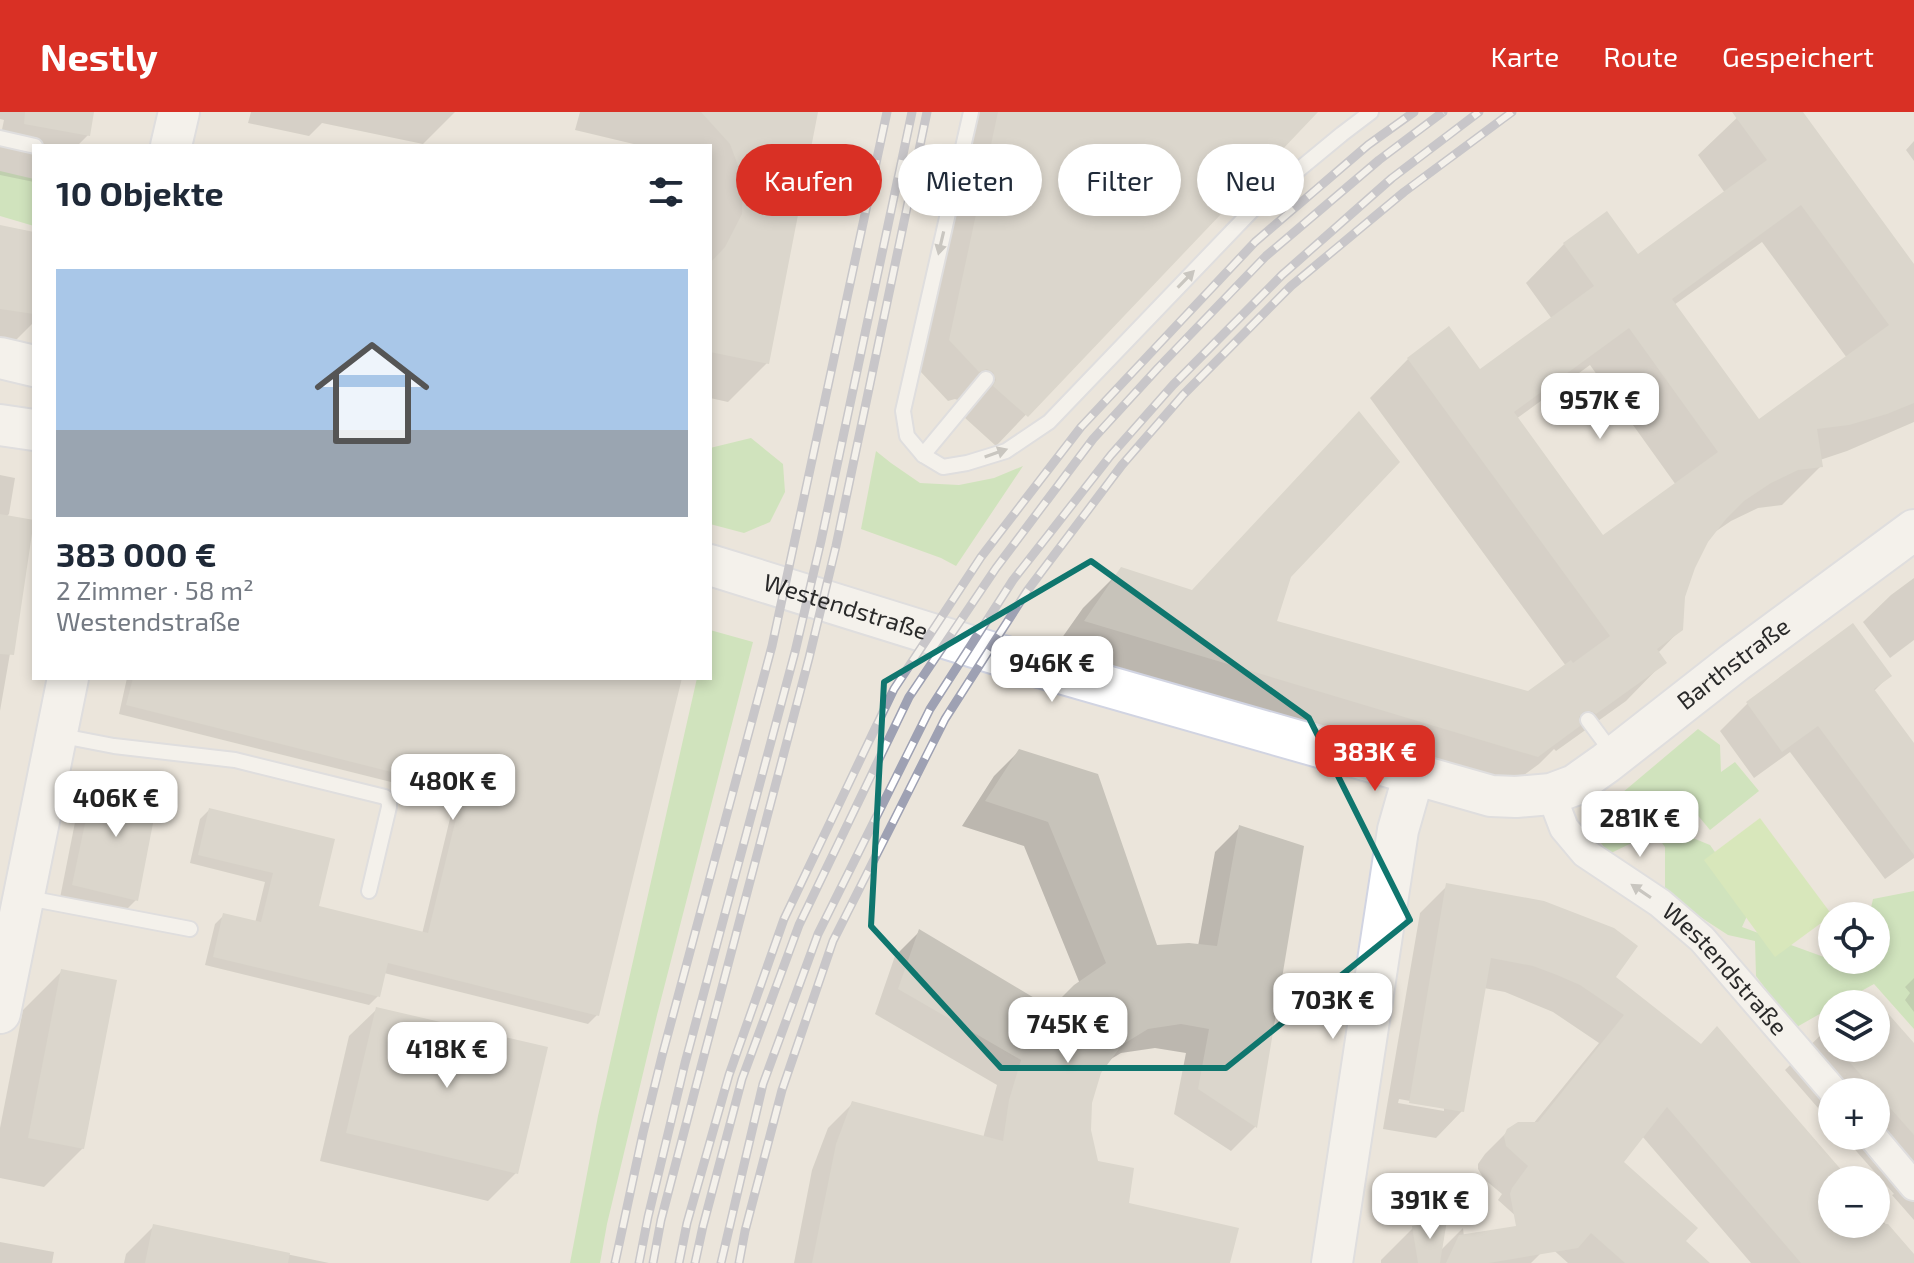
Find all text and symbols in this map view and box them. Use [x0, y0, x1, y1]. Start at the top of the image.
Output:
text: Nestly [40, 33, 158, 79]
text: Karte [1490, 39, 1559, 73]
text: Route [1603, 39, 1678, 73]
text: Gespeichert [1722, 39, 1874, 73]
chip: Kaufen [736, 144, 882, 216]
chip: Mieten [898, 144, 1042, 216]
chip: Filter [1058, 144, 1181, 216]
chip: Neu [1197, 144, 1304, 216]
icon: filters [644, 170, 688, 214]
text: 10 Objekte [56, 172, 224, 213]
one-way arrow [934, 230, 947, 255]
one-way arrow [1177, 269, 1195, 288]
icon: home [300, 321, 444, 465]
pin: 957K € [1535, 373, 1665, 441]
text: 957K € [1559, 383, 1641, 414]
one-way arrow [985, 447, 1009, 459]
text: 383 000 € [56, 533, 217, 574]
street label: Westendstraße [760, 567, 932, 645]
text: 2 Zimmer · 58 m² [56, 574, 254, 605]
text: Westendstraße [56, 605, 241, 636]
street label: Barthstraße [1671, 611, 1795, 715]
pin: 946K € [987, 636, 1117, 704]
text: 946K € [1009, 646, 1095, 677]
pin: 383K € [1310, 725, 1440, 793]
text: 383K € [1333, 735, 1417, 766]
pin: 480K € [388, 754, 518, 822]
text: 480K € [409, 764, 497, 795]
pin: 406K € [51, 771, 181, 839]
text: 406K € [73, 781, 159, 812]
pin: 281K € [1575, 791, 1705, 859]
text: 281K € [1599, 801, 1681, 832]
one-way arrow [1630, 884, 1652, 899]
street label: Westendstraße [1657, 896, 1794, 1040]
map controls [1818, 902, 1890, 1238]
button: locate [1818, 902, 1890, 974]
pin: 703K € [1268, 973, 1398, 1041]
text: 703K € [1291, 983, 1375, 1014]
button: layers [1818, 990, 1890, 1062]
pin: 745K € [1003, 997, 1133, 1065]
text: 745K € [1026, 1007, 1110, 1038]
pin: 418K € [382, 1022, 512, 1090]
text: 418K € [406, 1032, 488, 1063]
button: + [1818, 1078, 1890, 1150]
button: − [1818, 1166, 1890, 1238]
pin: 391K € [1365, 1173, 1495, 1241]
text: 391K € [1390, 1183, 1470, 1214]

